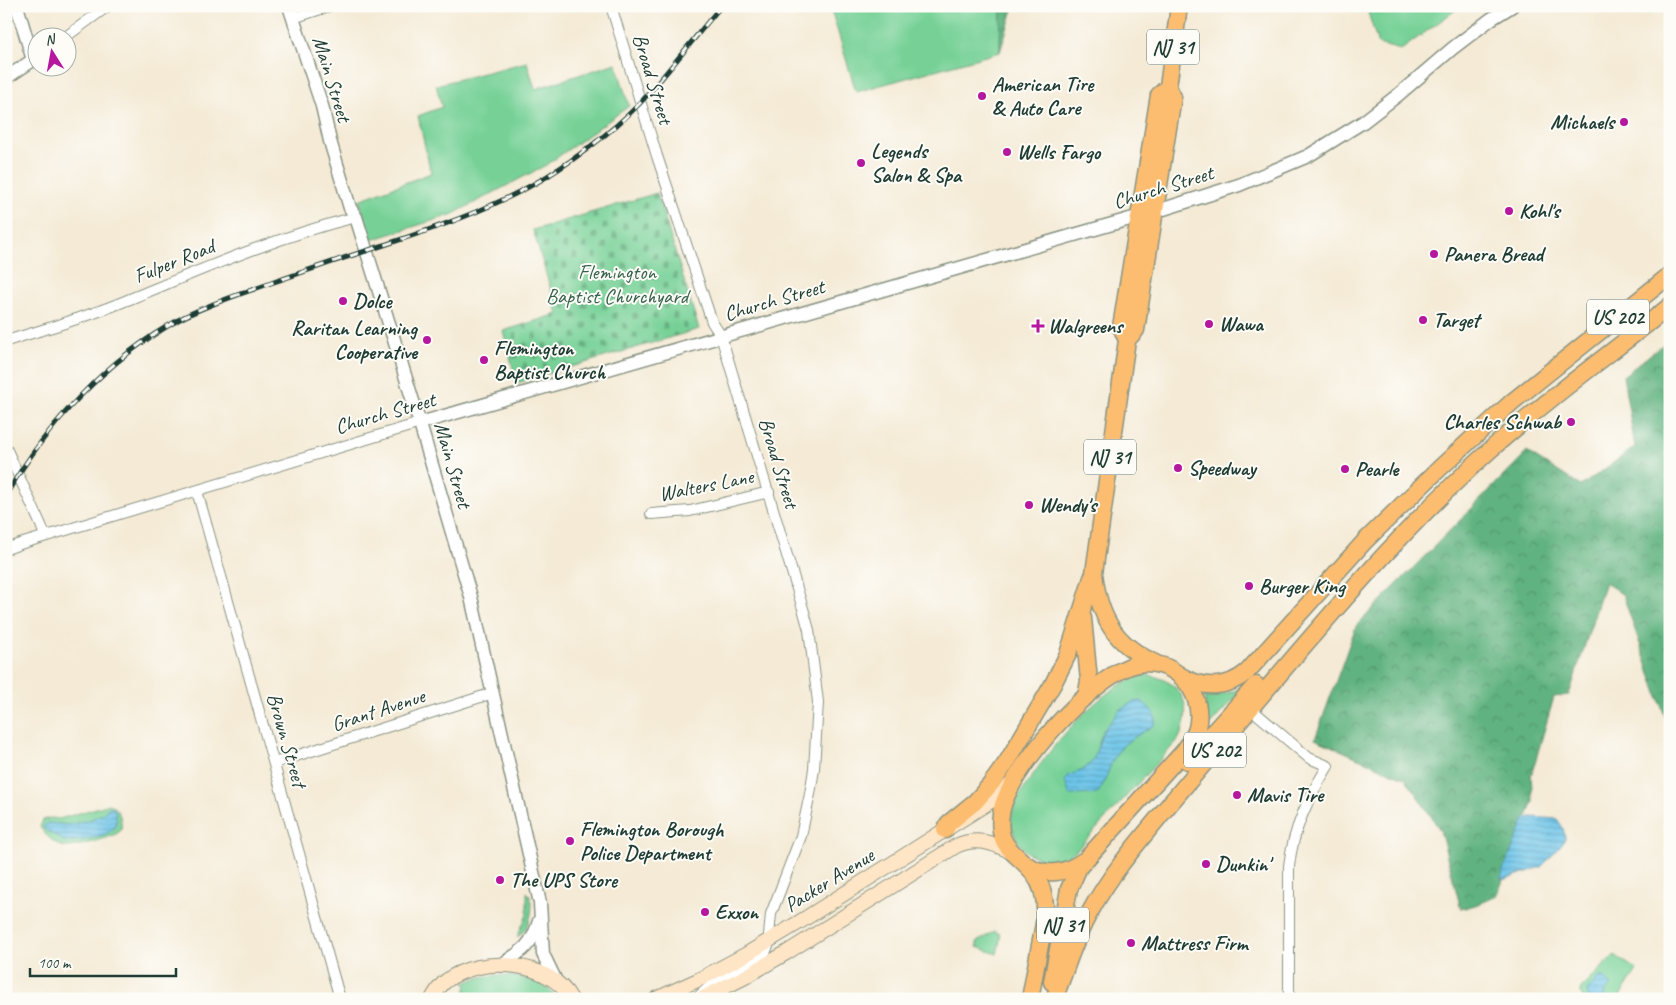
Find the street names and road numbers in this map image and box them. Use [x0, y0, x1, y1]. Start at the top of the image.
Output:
road number: NJ 31 [1147, 30, 1199, 64]
street label: Broad Street [627, 31, 680, 129]
street label: Main Street [307, 33, 358, 127]
street label: Church Street [1110, 159, 1218, 214]
street label: Fulper Road [130, 232, 221, 289]
street label: Church Street [721, 273, 829, 327]
road number: US 202 [1587, 300, 1649, 334]
street label: Church Street [332, 386, 440, 440]
street label: Broad Street [753, 415, 806, 513]
street label: Main Street [428, 419, 478, 513]
road number: NJ 31 [1084, 440, 1136, 474]
street label: Walters Lane [657, 463, 757, 507]
street label: Grant Avenue [328, 682, 430, 737]
street label: Brown Street [261, 690, 314, 793]
road number: US 202 [1184, 732, 1246, 768]
street label: Packer Avenue [779, 842, 880, 918]
road number: NJ 31 [1037, 908, 1089, 942]

